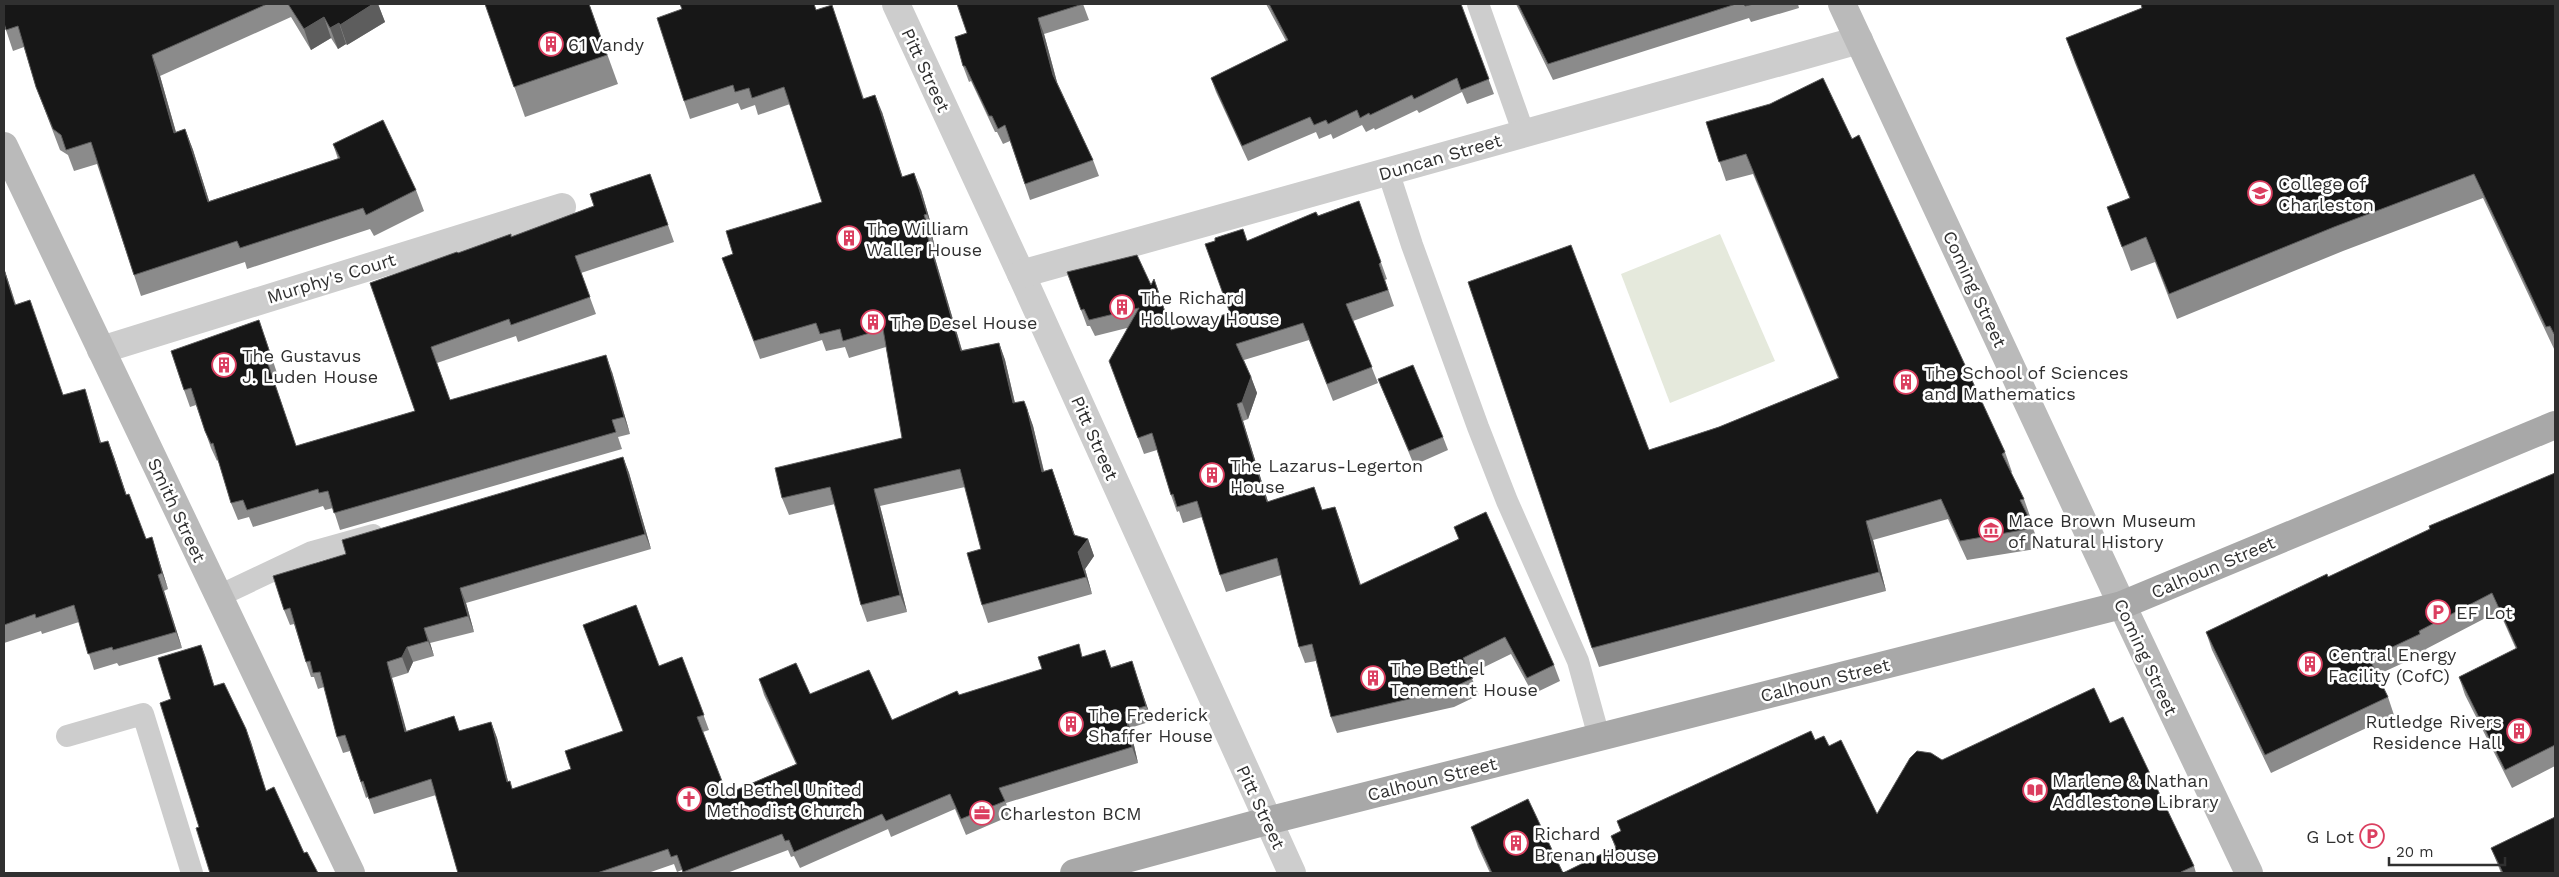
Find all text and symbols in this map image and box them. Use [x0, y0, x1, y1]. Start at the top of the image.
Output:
street label: Pitt Street [897, 25, 955, 116]
building icon: 61 Vandy [538, 31, 564, 57]
place label: 61 Vandy [568, 34, 645, 55]
street label: Duncan Street [1376, 129, 1504, 185]
place label: College of Charleston [2278, 173, 2374, 215]
school or university icon: College of Charleston [2247, 180, 2273, 206]
place label: The William Waller House [866, 218, 982, 260]
building icon: The William Waller House [836, 225, 862, 251]
street label: Coming Street [1939, 227, 2011, 351]
street label: Murphy's Court [264, 248, 398, 308]
place label: The Richard Holloway House [1140, 287, 1280, 329]
building icon: The Richard Holloway House [1109, 294, 1135, 320]
building icon: The Desel House [860, 309, 886, 335]
place label: The Desel House [890, 312, 1037, 333]
place label: The Gustavus J. Luden House [242, 345, 378, 387]
building icon: The Gustavus J. Luden House [211, 352, 237, 378]
place label: The School of Sciences and Mathematics [1924, 362, 2129, 404]
building icon: The School of Sciences and Mathematics [1893, 369, 1919, 395]
street label: Pitt Street [1067, 393, 1123, 484]
street label: Smith Street [144, 455, 210, 566]
place label: The Lazarus-Legerton House [1230, 455, 1423, 497]
building icon: The Lazarus-Legerton House [1199, 462, 1225, 488]
place label: Mace Brown Museum of Natural History [2008, 510, 2196, 552]
museum icon: Mace Brown Museum of Natural History [1978, 517, 2004, 543]
street label: Calhoun Street [2148, 531, 2279, 603]
street label: Coming Street [2110, 595, 2182, 719]
parking icon: EF Lot [2425, 599, 2451, 625]
place label: EF Lot [2456, 602, 2513, 623]
place label: Central Energy Facility (CofC) [2328, 644, 2457, 686]
building icon: Central Energy Facility (CofC) [2297, 651, 2323, 677]
street label: Calhoun Street [1758, 654, 1892, 706]
place label: The Bethel Tenement House [1390, 658, 1538, 700]
building icon: The Bethel Tenement House [1360, 665, 1386, 691]
place label: The Frederick Shaffer House [1088, 704, 1213, 746]
building icon: The Frederick Shaffer House [1058, 711, 1084, 737]
place label: Rutledge Rivers Residence Hall [2365, 711, 2502, 753]
building icon: Rutledge Rivers Residence Hall [2506, 718, 2532, 744]
street label: Calhoun Street [1365, 753, 1499, 805]
street label: Pitt Street [1232, 762, 1290, 853]
place label: Marlene & Nathan Addlestone Library [2052, 770, 2219, 812]
library icon: Marlene & Nathan Addlestone Library [2022, 777, 2048, 803]
place label: Old Bethel United Methodist Church [706, 779, 863, 821]
church icon: Old Bethel United Methodist Church [676, 786, 702, 812]
office icon: Charleston BCM [969, 800, 995, 826]
place label: Charleston BCM [1000, 803, 1142, 824]
place label: Richard Brenan House [1534, 823, 1657, 865]
parking icon: G Lot [2359, 823, 2385, 849]
place label: G Lot [2306, 826, 2354, 847]
building icon: Richard Brenan House [1503, 830, 1529, 856]
scale bar [2389, 834, 2505, 866]
text: 20 m [2396, 843, 2434, 861]

